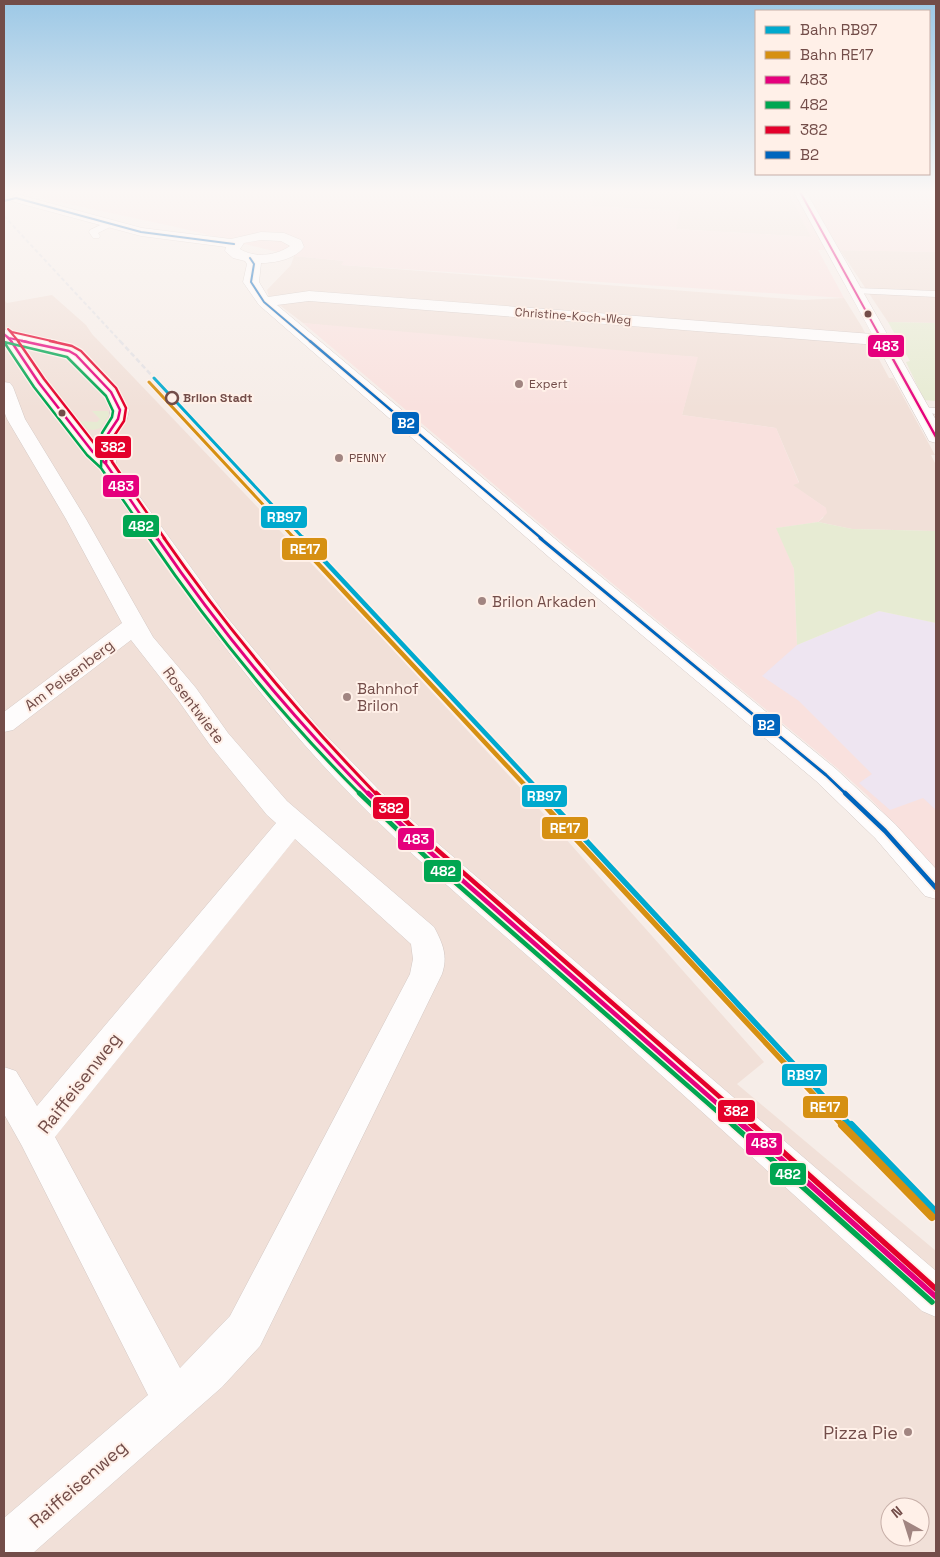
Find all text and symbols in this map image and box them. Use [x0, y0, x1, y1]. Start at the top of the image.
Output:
legend [755, 10, 930, 175]
text: Bahn RB97 [800, 20, 878, 39]
text: Bahn RE17 [800, 45, 873, 64]
text: 483 [800, 70, 828, 89]
text: 482 [800, 95, 828, 114]
text: 382 [800, 120, 827, 139]
text: B2 [800, 145, 819, 164]
street label: Christine-Koch-Weg [514, 304, 632, 328]
unlabelled marker [863, 309, 873, 319]
line badge: 483 [867, 334, 905, 358]
text: 483 [873, 337, 899, 355]
place label: Expert [529, 376, 568, 392]
marker: Expert [513, 378, 525, 390]
place label: Brilon Stadt [183, 390, 253, 406]
marker: Brilon Stadt [165, 391, 179, 405]
unlabelled marker [57, 408, 67, 418]
line badge: B2 [391, 411, 420, 435]
text: B2 [397, 414, 415, 432]
line badge: 382 [94, 435, 132, 459]
text: 382 [100, 438, 126, 456]
place label: PENNY [349, 450, 387, 466]
marker: PENNY [333, 452, 345, 464]
line badge: 483 [102, 474, 140, 498]
text: 483 [108, 477, 134, 495]
line badge: RB97 [260, 505, 308, 529]
text: RB97 [267, 508, 301, 526]
line badge: 482 [122, 514, 160, 538]
text: 482 [128, 517, 154, 535]
line badge: RE17 [281, 537, 328, 561]
text: RE17 [290, 540, 321, 558]
place label: Brilon Arkaden [492, 592, 596, 611]
marker: Brilon Arkaden [476, 595, 488, 607]
street label: Am Pelsenberg [21, 635, 117, 715]
street label: Rosentwiete [159, 663, 229, 747]
place label: Bahnhof Brilon [357, 679, 419, 715]
marker: Bahnhof Brilon [341, 691, 353, 703]
line badge: B2 [752, 713, 781, 737]
text: B2 [757, 716, 775, 734]
line badge: RB97 [521, 784, 568, 808]
text: RB97 [527, 787, 561, 805]
line badge: 382 [372, 796, 410, 820]
text: 382 [378, 799, 404, 817]
line badge: RE17 [541, 816, 589, 840]
text: RE17 [550, 819, 581, 837]
line badge: 483 [397, 827, 435, 851]
text: 483 [403, 830, 429, 848]
line badge: 482 [423, 859, 462, 883]
text: 482 [430, 862, 456, 880]
street label: Raiffeisenweg [32, 1028, 126, 1138]
line badge: RB97 [781, 1063, 828, 1087]
text: RB97 [787, 1066, 821, 1084]
line badge: RE17 [802, 1095, 849, 1119]
text: RE17 [810, 1098, 841, 1116]
line badge: 382 [717, 1099, 756, 1123]
text: 382 [723, 1102, 749, 1120]
line badge: 483 [745, 1132, 783, 1156]
text: 483 [751, 1134, 777, 1152]
line badge: 482 [769, 1162, 807, 1186]
text: 482 [775, 1165, 801, 1183]
place label: Pizza Pie [823, 1421, 898, 1444]
marker: Pizza Pie [902, 1426, 914, 1438]
street label: Raiffeisenweg [24, 1435, 132, 1533]
north arrow [880, 1497, 930, 1547]
text: N [888, 1502, 906, 1522]

